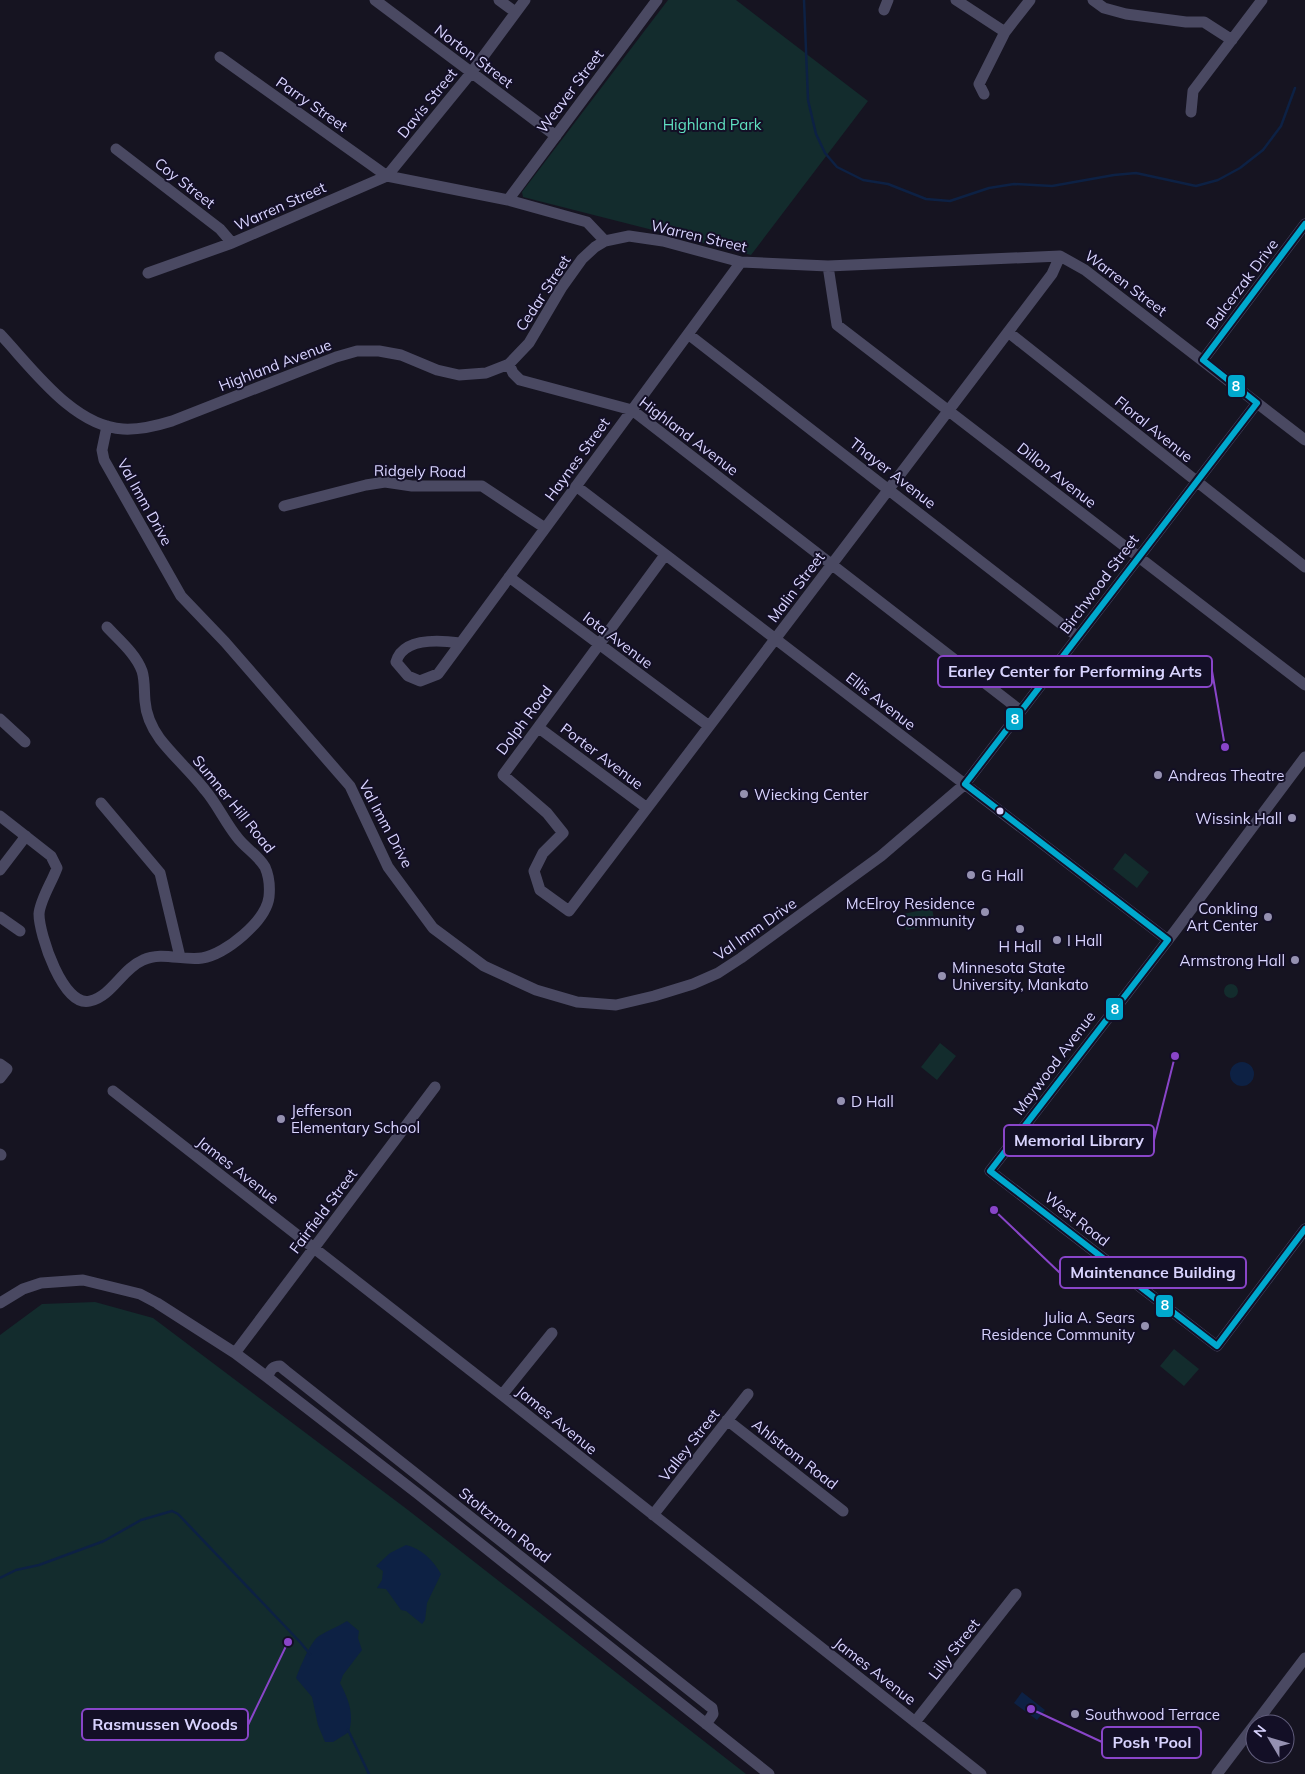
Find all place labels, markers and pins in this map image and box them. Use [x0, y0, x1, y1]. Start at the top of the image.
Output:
callout: Earley Center for Performing Arts [938, 656, 1212, 687]
place label: Andreas Theatre [1168, 766, 1284, 785]
marker: Andreas Theatre [1152, 769, 1164, 781]
place label: Wiecking Center [754, 785, 869, 804]
marker: Wiecking Center [738, 788, 750, 800]
unlabelled marker [995, 806, 1005, 816]
place label: Wissink Hall [1195, 809, 1282, 828]
marker: Wissink Hall [1286, 812, 1298, 824]
place label: G Hall [981, 866, 1024, 885]
marker: G Hall [965, 869, 977, 881]
place label: McElroy Residence Community [846, 894, 975, 930]
place label: Conkling Art Center [1187, 899, 1259, 935]
marker: McElroy Residence Community [979, 906, 991, 918]
marker: Conkling Art Center [1262, 911, 1274, 923]
marker: H Hall [1014, 923, 1026, 935]
place label: I Hall [1067, 931, 1102, 950]
marker: I Hall [1051, 934, 1063, 946]
place label: H Hall [998, 937, 1042, 956]
place label: Armstrong Hall [1179, 951, 1285, 970]
marker: Armstrong Hall [1289, 954, 1301, 966]
place label: Minnesota State University, Mankato [952, 958, 1089, 994]
marker: Minnesota State University, Mankato [936, 970, 948, 982]
place label: D Hall [851, 1092, 894, 1111]
marker: D Hall [835, 1095, 847, 1107]
place label: Jefferson Elementary School [291, 1101, 420, 1137]
marker: Jefferson Elementary School [275, 1113, 287, 1125]
callout: Memorial Library [1004, 1125, 1154, 1156]
callout: Maintenance Building [1060, 1257, 1246, 1288]
place label: Julia A. Sears Residence Community [981, 1308, 1135, 1344]
marker: Julia A. Sears Residence Community [1139, 1320, 1151, 1332]
place label: Southwood Terrace [1085, 1705, 1220, 1724]
marker: Southwood Terrace [1069, 1708, 1081, 1720]
callout: Rasmussen Woods [82, 1709, 248, 1740]
callout: Posh 'Pool [1102, 1727, 1201, 1758]

